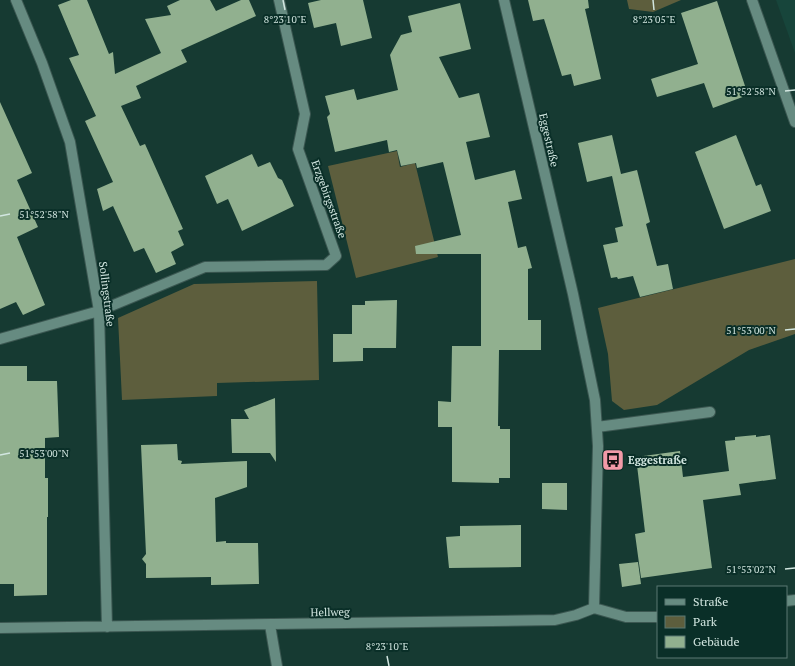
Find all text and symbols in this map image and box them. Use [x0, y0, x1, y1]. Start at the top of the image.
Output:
text: 8°23'10"E [264, 13, 307, 26]
text: 8°23'05"E [633, 13, 676, 26]
text: 51°52'58"N [726, 85, 776, 98]
street label: Eggestraße [536, 112, 562, 169]
street label: Erzgebirgsstraße [308, 158, 350, 241]
text: 51°52'58"N [19, 208, 69, 221]
street label: Sollingstraße [96, 261, 118, 328]
text: 51°53'00"N [726, 324, 776, 337]
text: 51°53'00"N [19, 447, 69, 460]
bus stop icon: Eggestraße [600, 447, 626, 473]
place label: Eggestraße [628, 453, 687, 467]
text: 51°53'02"N [726, 563, 776, 576]
legend [657, 586, 787, 658]
text: Straße [693, 594, 728, 609]
street label: Hellweg [310, 605, 350, 619]
text: Park [693, 614, 718, 629]
text: Gebäude [693, 634, 739, 649]
text: 8°23'10"E [366, 640, 409, 653]

